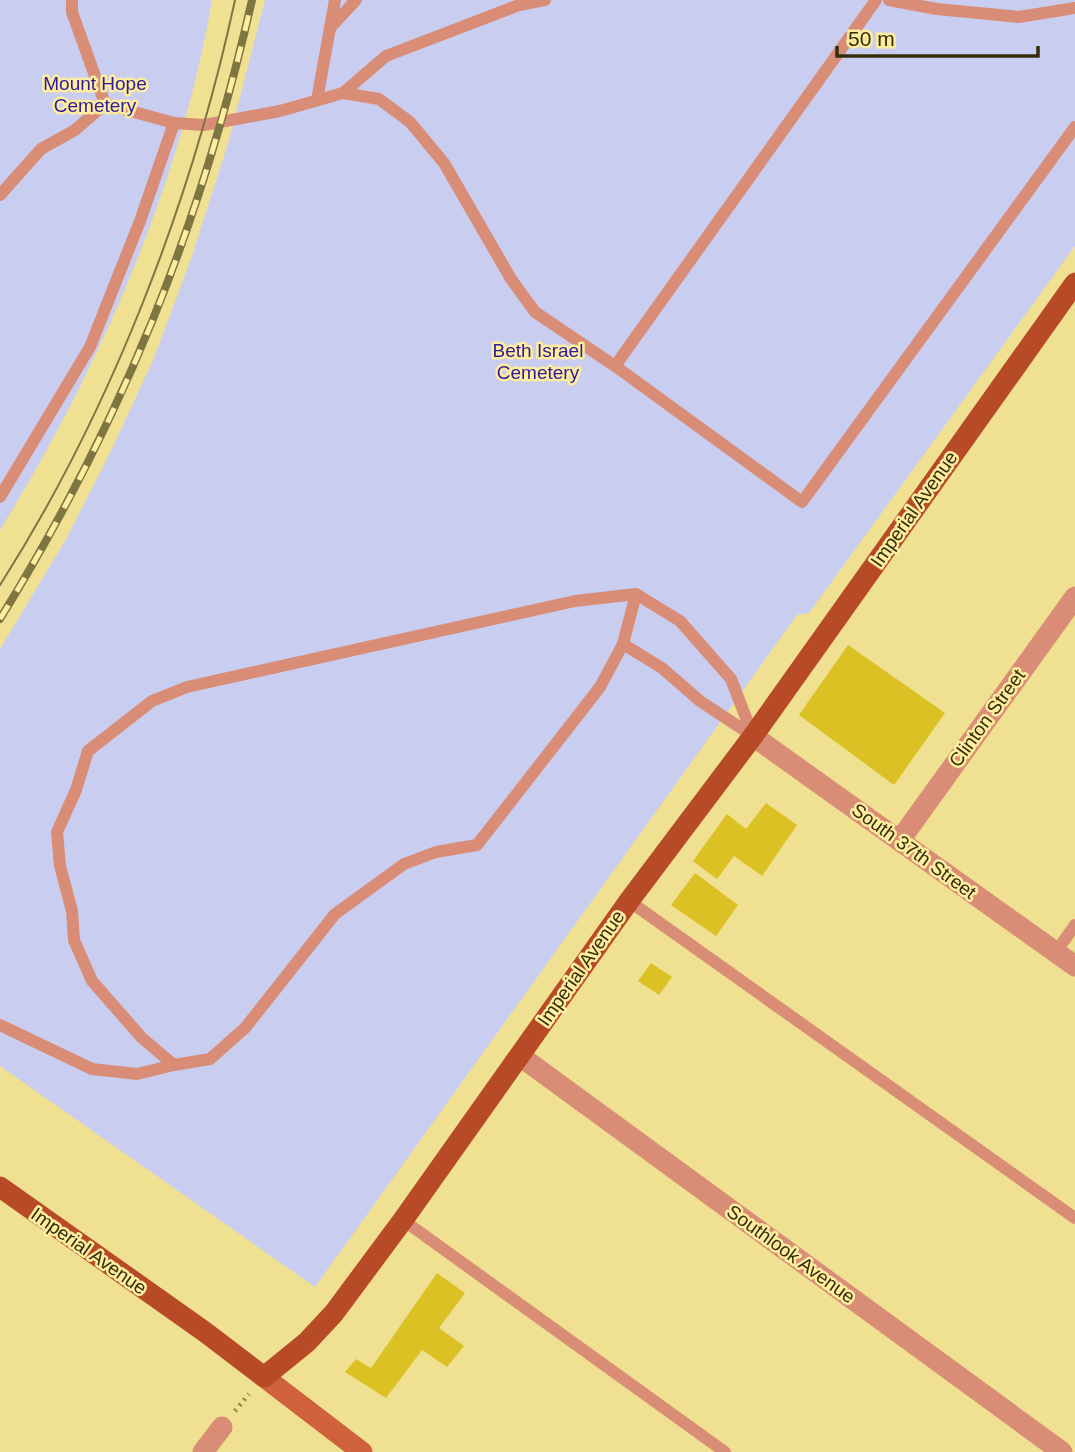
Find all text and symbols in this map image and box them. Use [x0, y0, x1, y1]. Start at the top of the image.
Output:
scale bar [837, 14, 1038, 58]
text: 50 m [848, 27, 895, 50]
park label: Mount Hope Cemetery [43, 73, 147, 116]
park label: Beth Israel Cemetery [493, 340, 583, 383]
street label: Imperial Avenue [866, 447, 962, 571]
street label: Clinton Street [945, 665, 1030, 771]
street label: South 37th Street [848, 799, 981, 903]
street label: Imperial Avenue [533, 906, 629, 1030]
street label: Southlook Avenue [723, 1201, 859, 1307]
street label: Imperial Avenue [27, 1203, 151, 1299]

